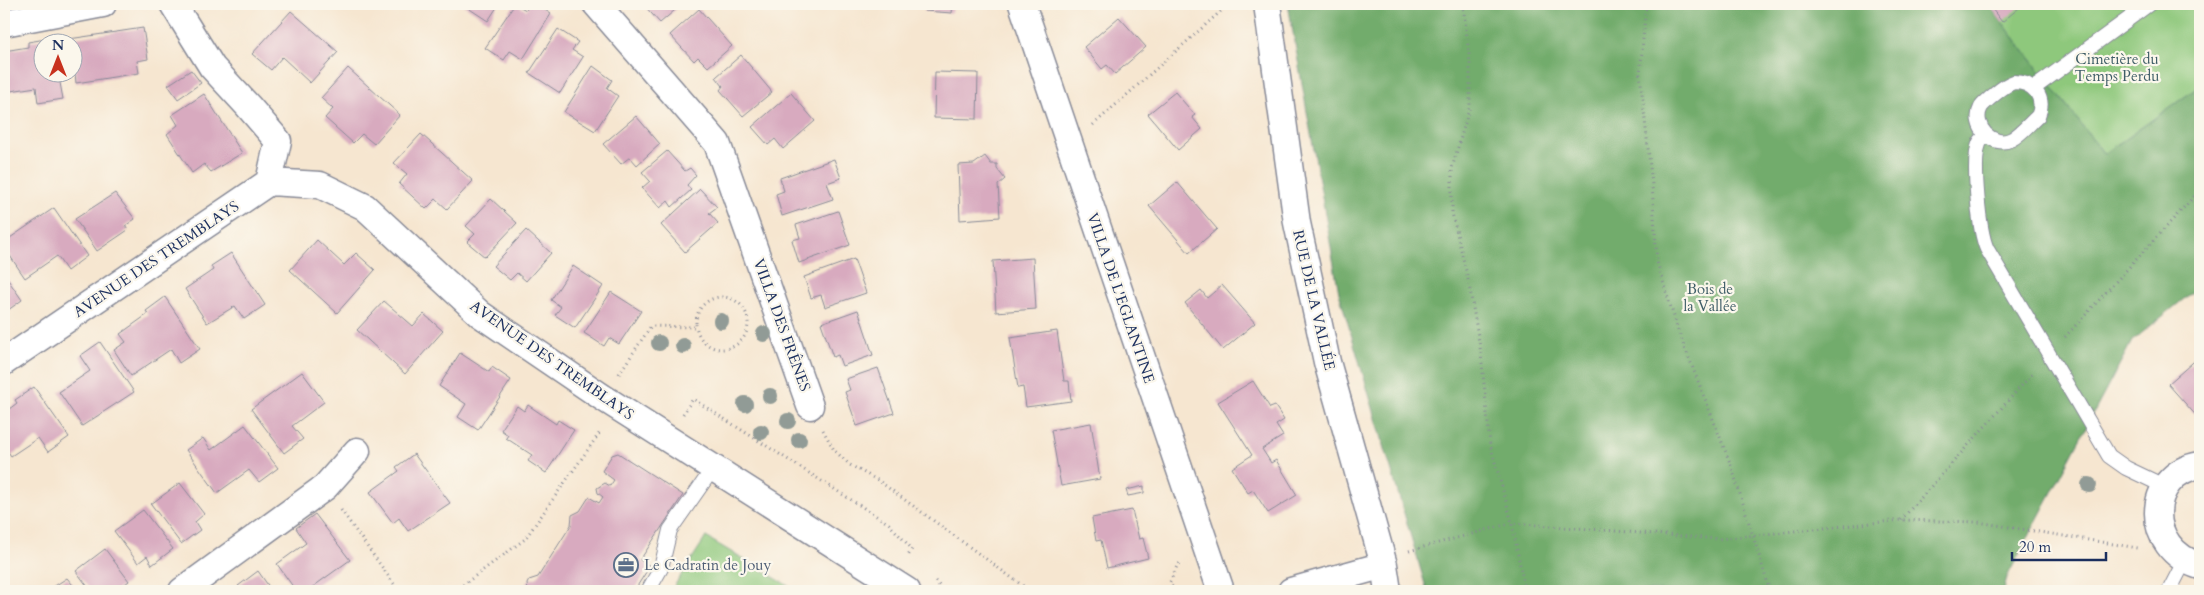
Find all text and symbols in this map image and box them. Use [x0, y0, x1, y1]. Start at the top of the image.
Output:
north arrow [32, 32, 82, 82]
text: N [52, 36, 64, 55]
park label: Cimetière du Temps Perdu [2075, 49, 2159, 86]
street label: AVENUE DES TREMBLAYS [69, 196, 243, 322]
street label: VILLA DE L'EGLANTINE [1082, 210, 1160, 386]
street label: RUE DE LA VALLÉE [1288, 228, 1340, 372]
street label: VILLA DES FRÊNES [749, 256, 816, 394]
park label: Bois de la Vallée [1683, 279, 1737, 316]
street label: AVENUE DES TREMBLAYS [466, 296, 638, 424]
scale bar [2012, 530, 2105, 562]
text: 20 m [2019, 537, 2051, 557]
office icon: Le Cadratin de Jouy [613, 552, 639, 578]
place label: Le Cadratin de Jouy [644, 555, 772, 575]

